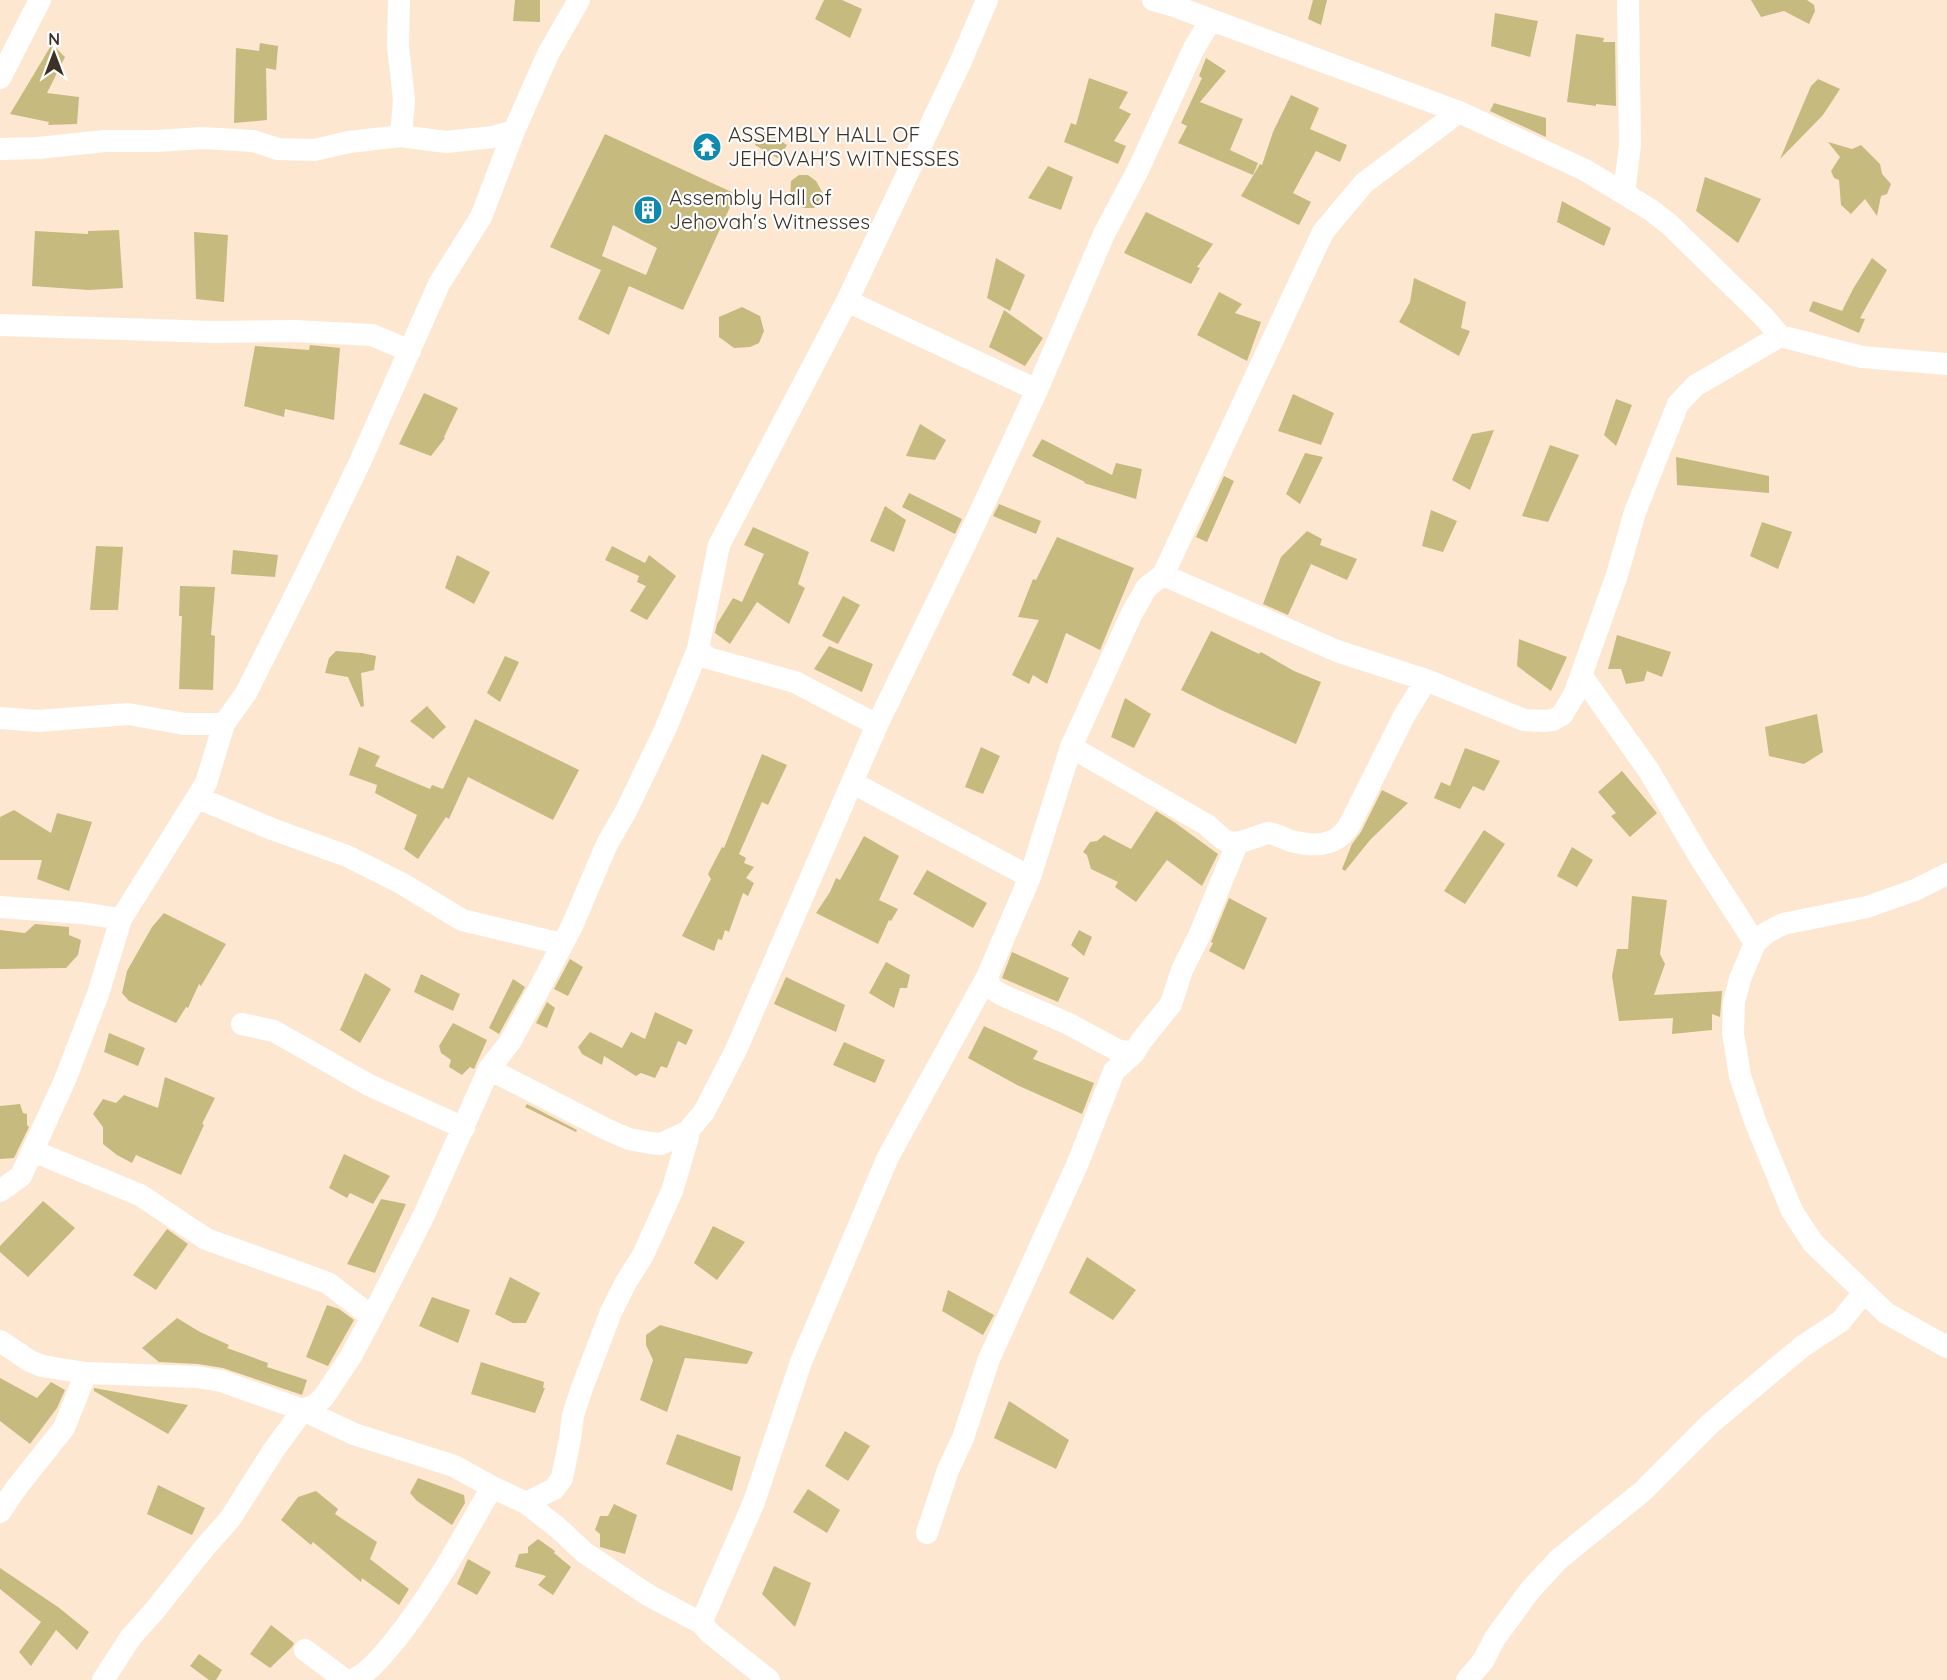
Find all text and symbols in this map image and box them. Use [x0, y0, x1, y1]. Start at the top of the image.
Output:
north arrow [24, 24, 84, 84]
text: N [48, 29, 60, 49]
place label: ASSEMBLY HALL OF JEHOVAH'S WITNESSES [728, 121, 959, 171]
temple icon: ASSEMBLY HALL OF JEHOVAH'S WITNESSES [691, 131, 723, 163]
place label: Assembly Hall of Jehovah's Witnesses [669, 184, 870, 234]
building icon: Assembly Hall of Jehovah's Witnesses [632, 194, 664, 226]

